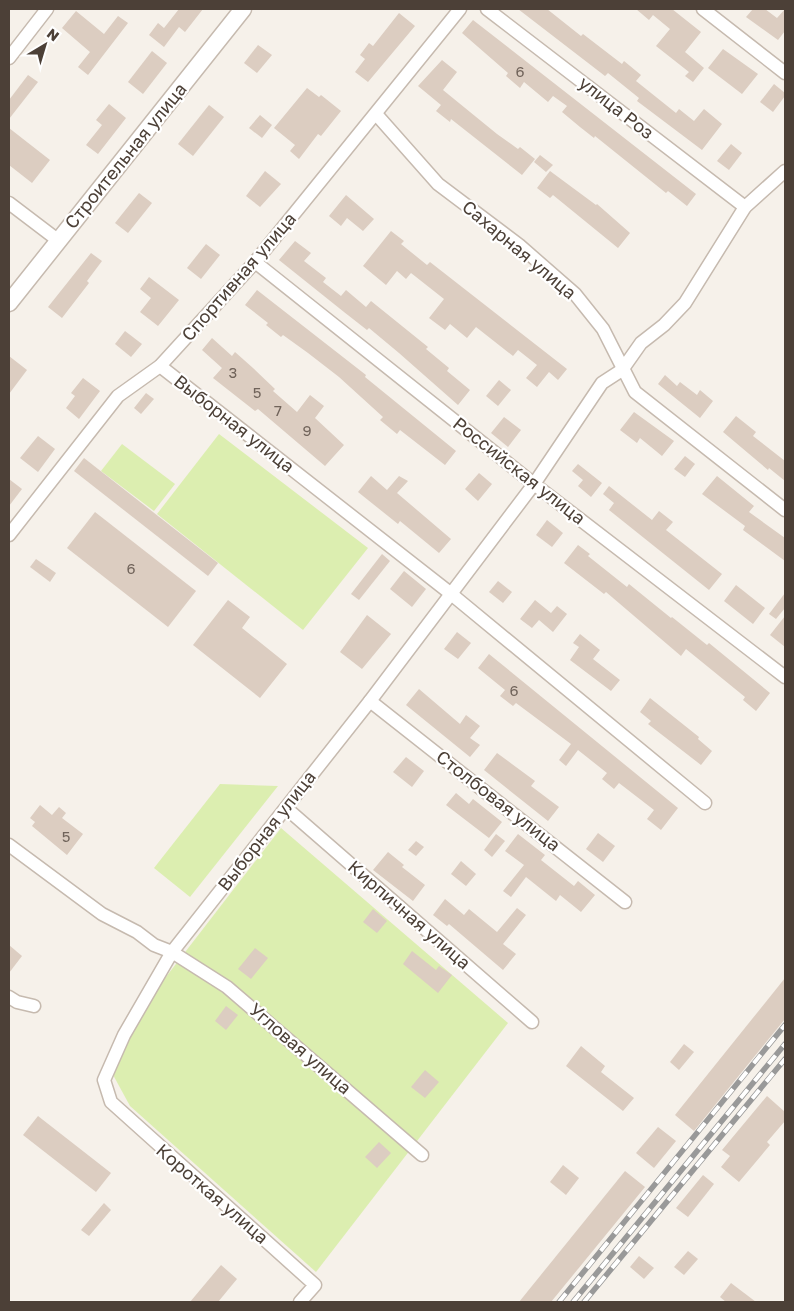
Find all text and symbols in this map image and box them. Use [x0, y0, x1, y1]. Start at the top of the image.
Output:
north arrow [20, 20, 70, 70]
text: N [44, 24, 63, 44]
house number: 6 [515, 62, 525, 80]
street label: улица Роз [575, 71, 658, 143]
street label: Строительная улица [60, 78, 191, 233]
street label: Сахарная улица [458, 195, 581, 303]
street label: Спортивная улица [176, 207, 300, 345]
house number: 3 [229, 363, 237, 381]
street label: Выборная улица [170, 369, 299, 477]
house number: 5 [253, 383, 261, 401]
house number: 7 [274, 401, 282, 419]
street label: Российская улица [449, 412, 590, 529]
house number: 9 [302, 421, 312, 439]
house number: 6 [126, 559, 136, 577]
house number: 6 [509, 681, 519, 699]
street label: Столбовая улица [432, 745, 565, 855]
street label: Выборная улица [212, 766, 320, 895]
house number: 5 [62, 827, 70, 845]
street label: Кирпичная улица [344, 855, 475, 973]
street label: Угловая улица [245, 998, 356, 1099]
street label: Короткая улица [152, 1139, 273, 1248]

